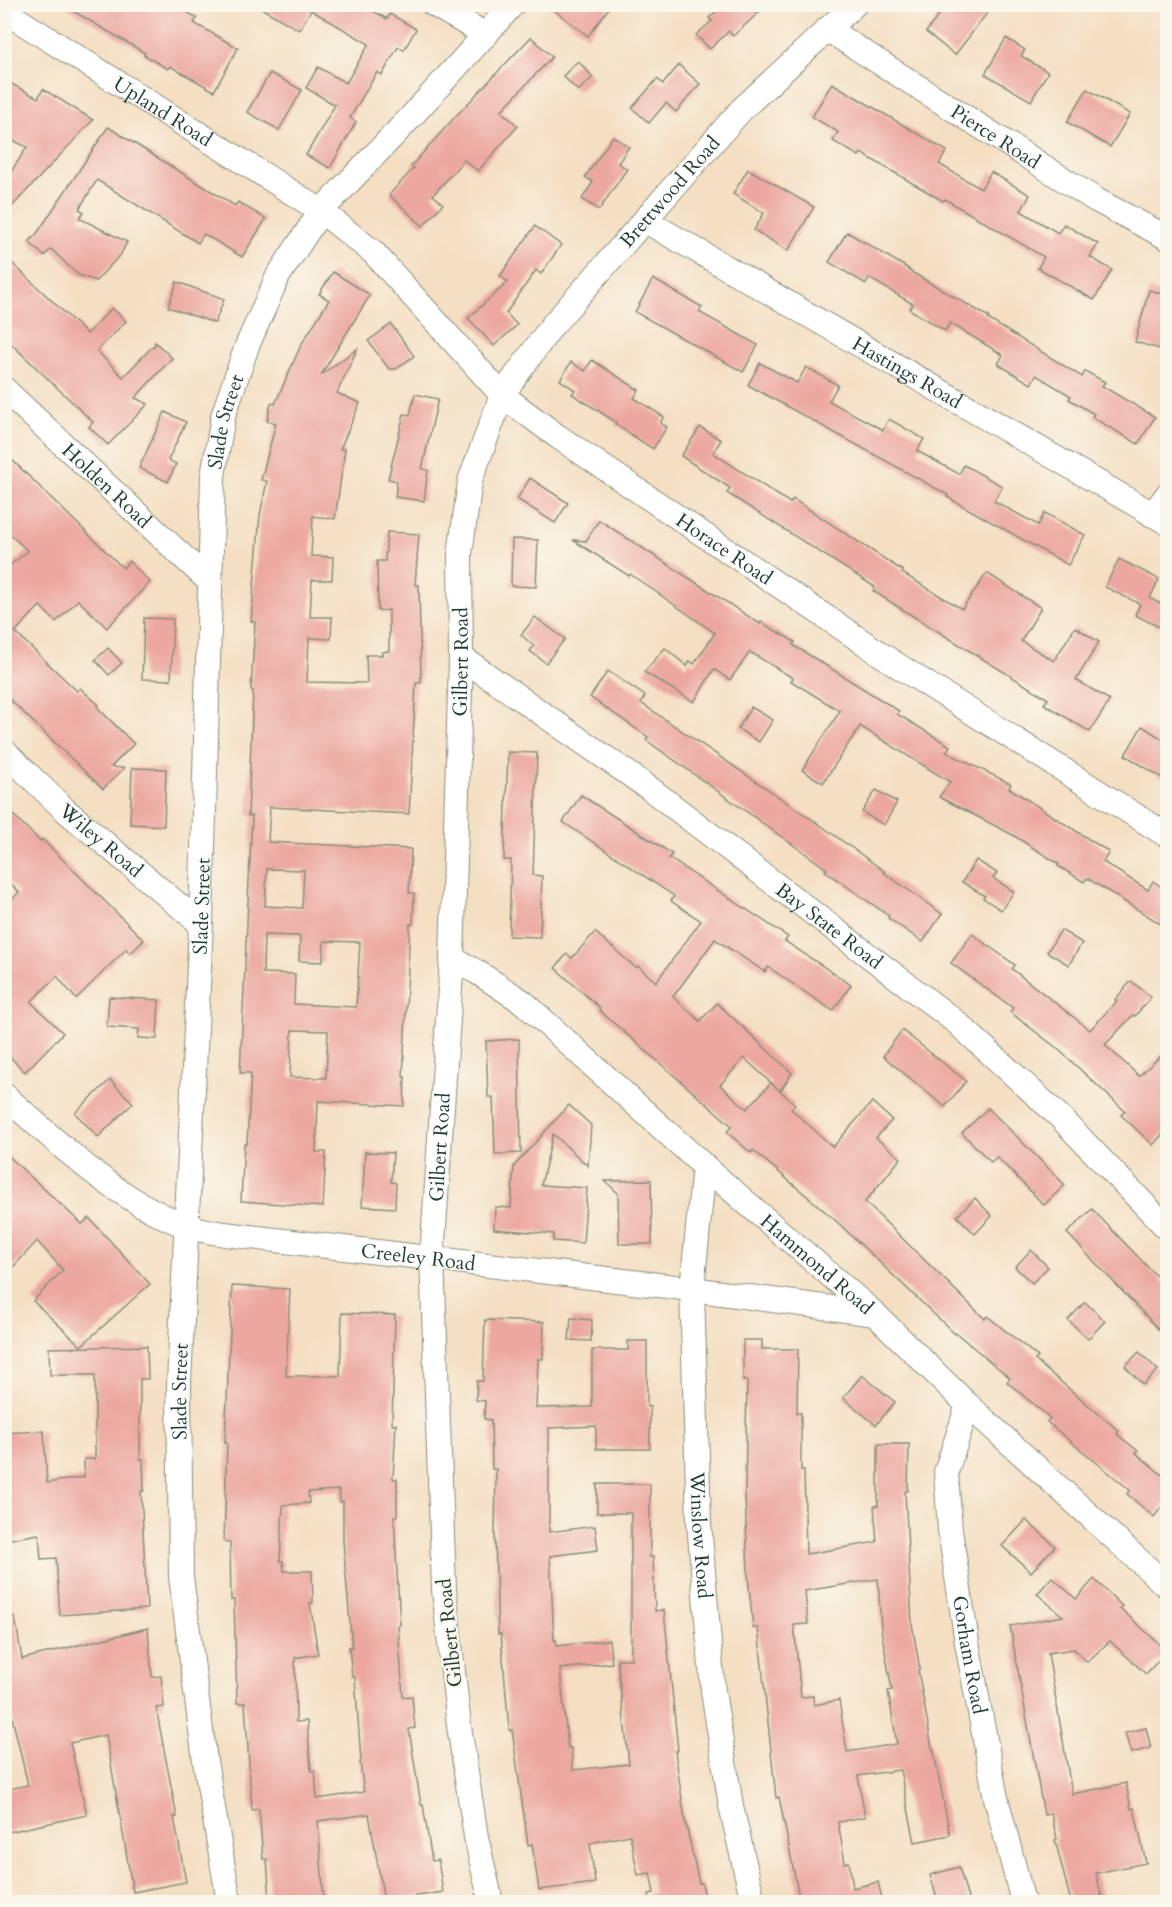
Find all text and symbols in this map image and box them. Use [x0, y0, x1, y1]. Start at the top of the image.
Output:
street label: Upland Road [108, 70, 218, 153]
street label: Pierce Road [945, 98, 1046, 175]
street label: Brettwood Road [614, 130, 727, 254]
street label: Hastings Road [847, 330, 967, 415]
street label: Slade Street [201, 370, 251, 471]
street label: Holden Road [56, 437, 157, 535]
street label: Horace Road [670, 507, 778, 592]
street label: Gilbert Road [446, 607, 475, 717]
street label: Wiley Road [52, 797, 149, 884]
street label: Slade Street [187, 857, 217, 955]
street label: Bay State Road [770, 876, 888, 976]
street label: Gilbert Road [423, 1092, 457, 1203]
street label: Hammond Road [755, 1208, 879, 1321]
street label: Creeley Road [360, 1237, 477, 1277]
street label: Slade Street [166, 1342, 195, 1440]
street label: Winslow Road [683, 1470, 718, 1600]
street label: Gilbert Road [430, 1577, 469, 1689]
street label: Gorham Road [946, 1594, 993, 1717]

